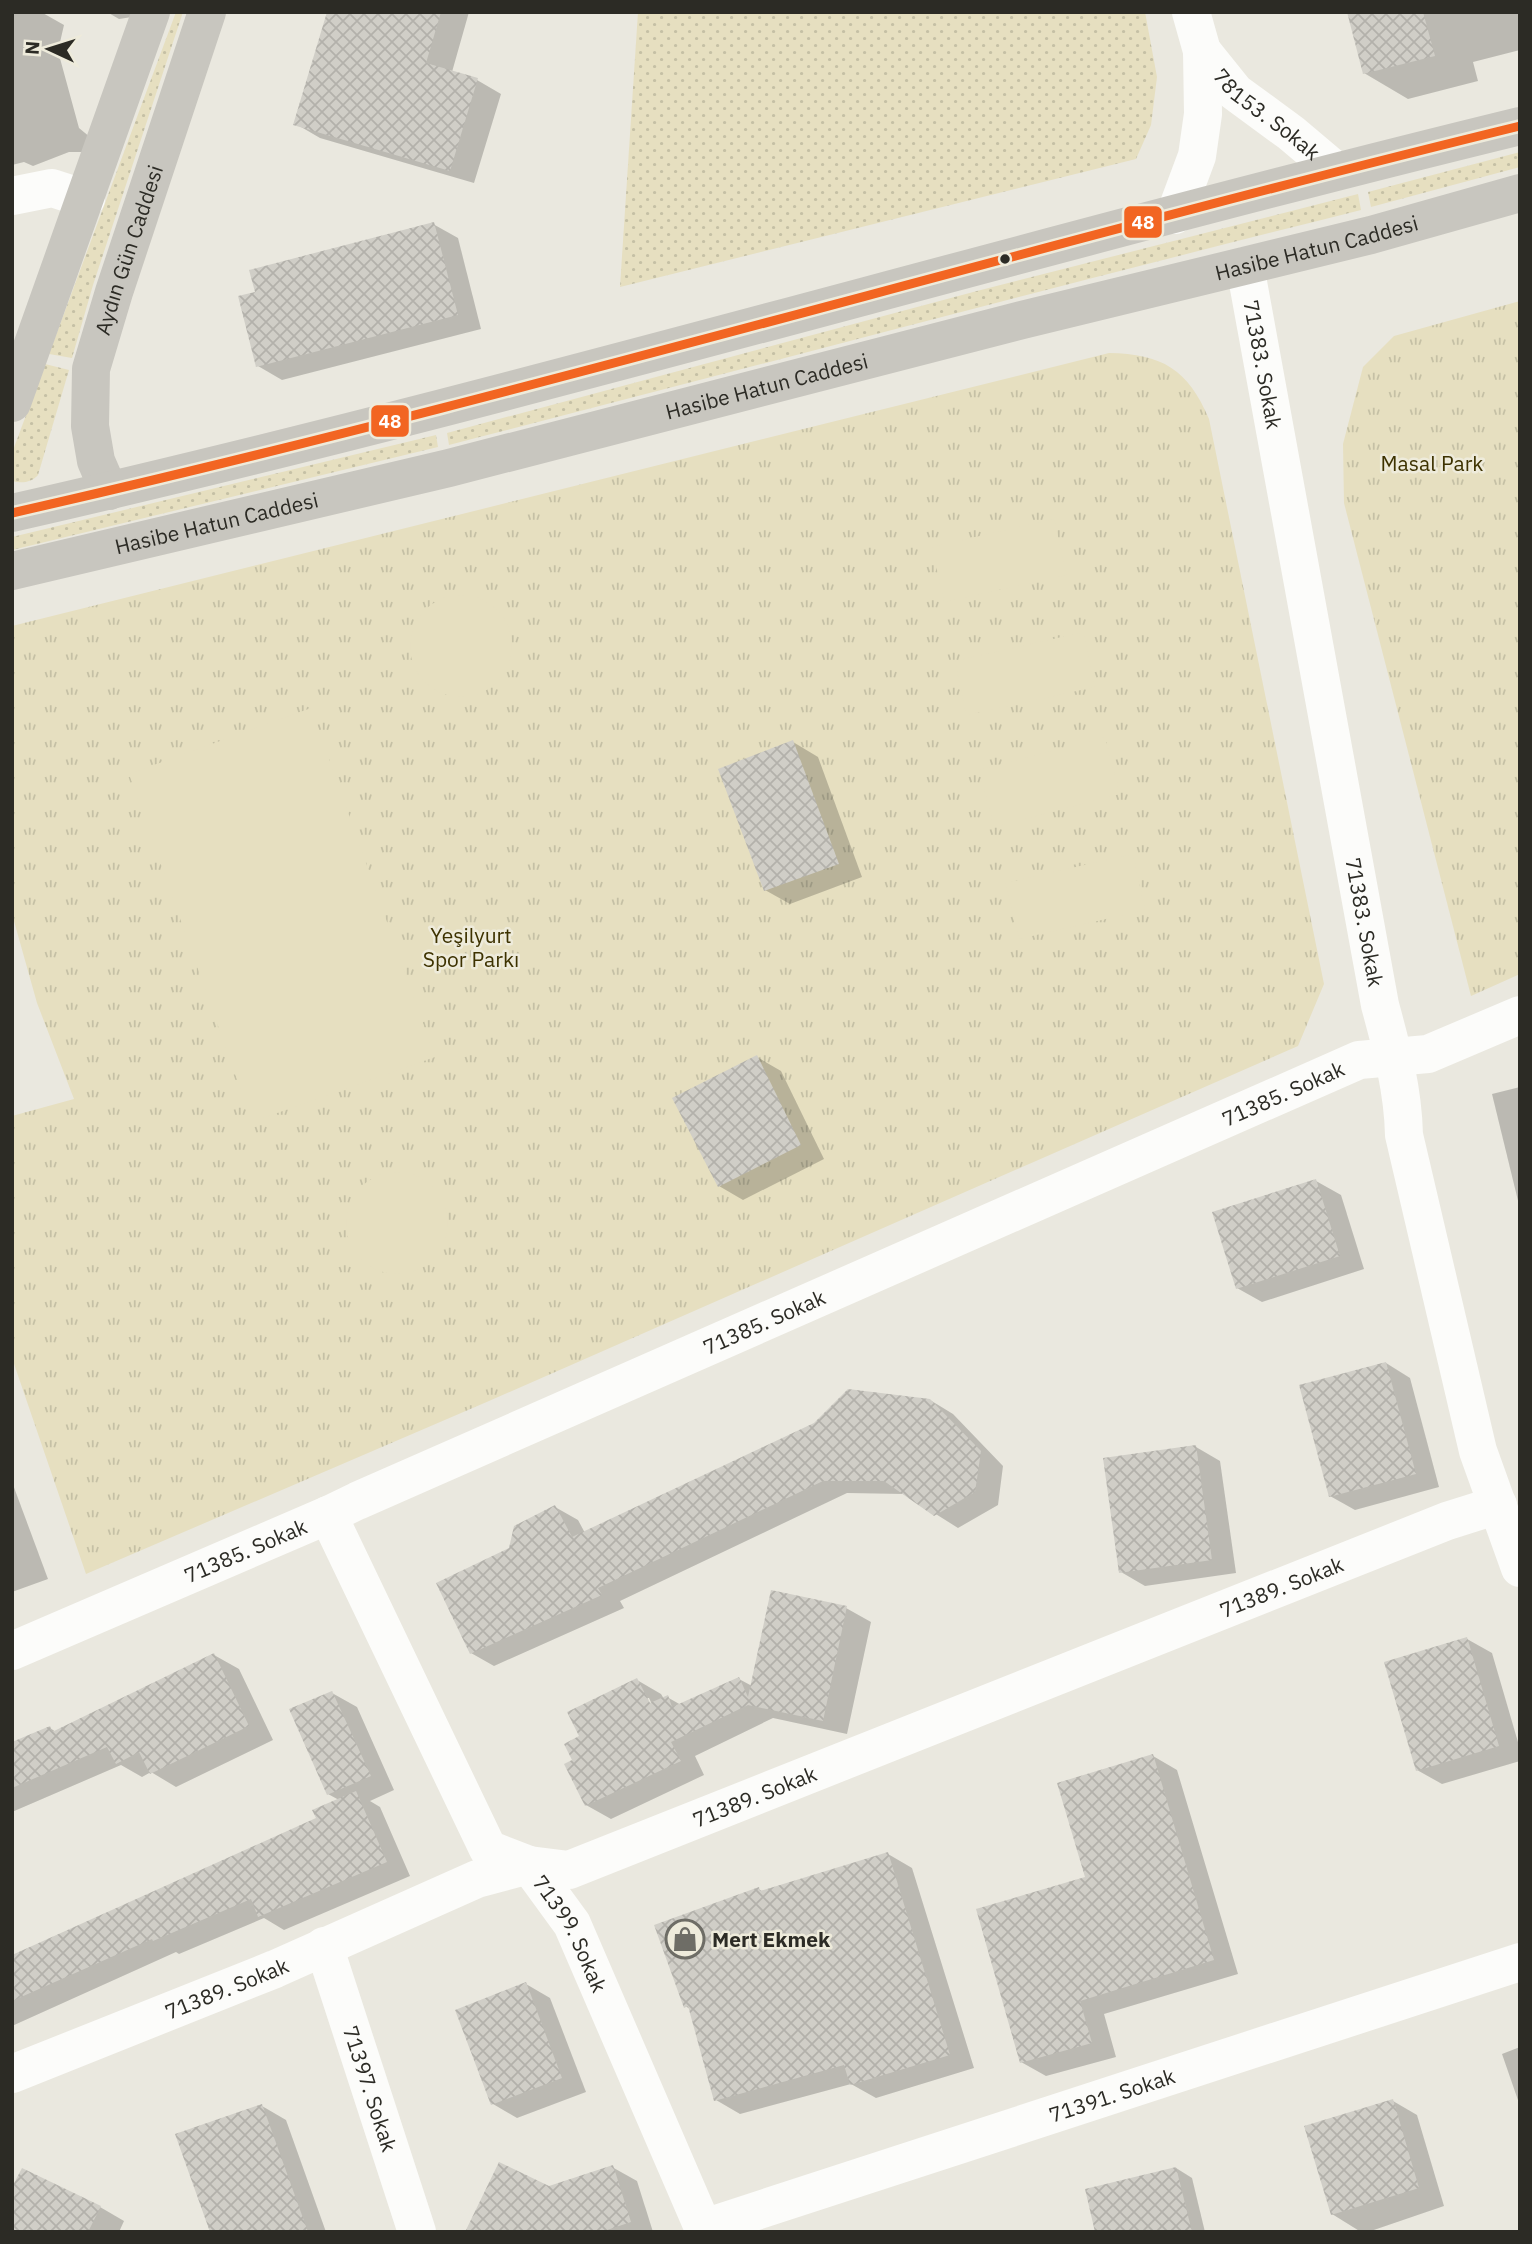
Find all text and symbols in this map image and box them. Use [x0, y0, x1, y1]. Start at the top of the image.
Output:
north arrow [14, 14, 84, 84]
text: N [20, 40, 44, 56]
street label: 78153. Sokak [1207, 62, 1326, 166]
street label: Aydın Gün Caddesi [88, 161, 169, 338]
line badge: 48 [1123, 205, 1163, 239]
street label: Hasibe Hatun Caddesi [1212, 208, 1421, 286]
text: 48 [1132, 210, 1154, 234]
unlabelled marker [998, 252, 1012, 266]
street label: 71383. Sokak [1237, 297, 1289, 431]
street label: Hasibe Hatun Caddesi [662, 346, 871, 426]
line badge: 48 [370, 404, 410, 438]
text: 48 [379, 409, 401, 433]
park label: Masal Park [1381, 449, 1483, 477]
street label: Hasibe Hatun Caddesi [112, 485, 321, 560]
street label: 71383. Sokak [1339, 855, 1390, 989]
park label: Yeşilyurt Spor Parkı [423, 921, 519, 973]
street label: 71385. Sokak [1217, 1054, 1349, 1133]
street label: 71385. Sokak [699, 1283, 830, 1361]
street label: 71385. Sokak [180, 1512, 311, 1589]
street label: 71389. Sokak [1215, 1550, 1347, 1624]
street label: 71389. Sokak [688, 1759, 820, 1834]
street label: 71399. Sokak [527, 1869, 614, 1997]
shop icon: Mert Ekmek [664, 1918, 706, 1960]
place label: Mert Ekmek [712, 1925, 831, 1953]
street label: 71389. Sokak [161, 1951, 293, 2026]
street label: 71397. Sokak [337, 2022, 404, 2155]
street label: 71391. Sokak [1045, 2061, 1178, 2129]

